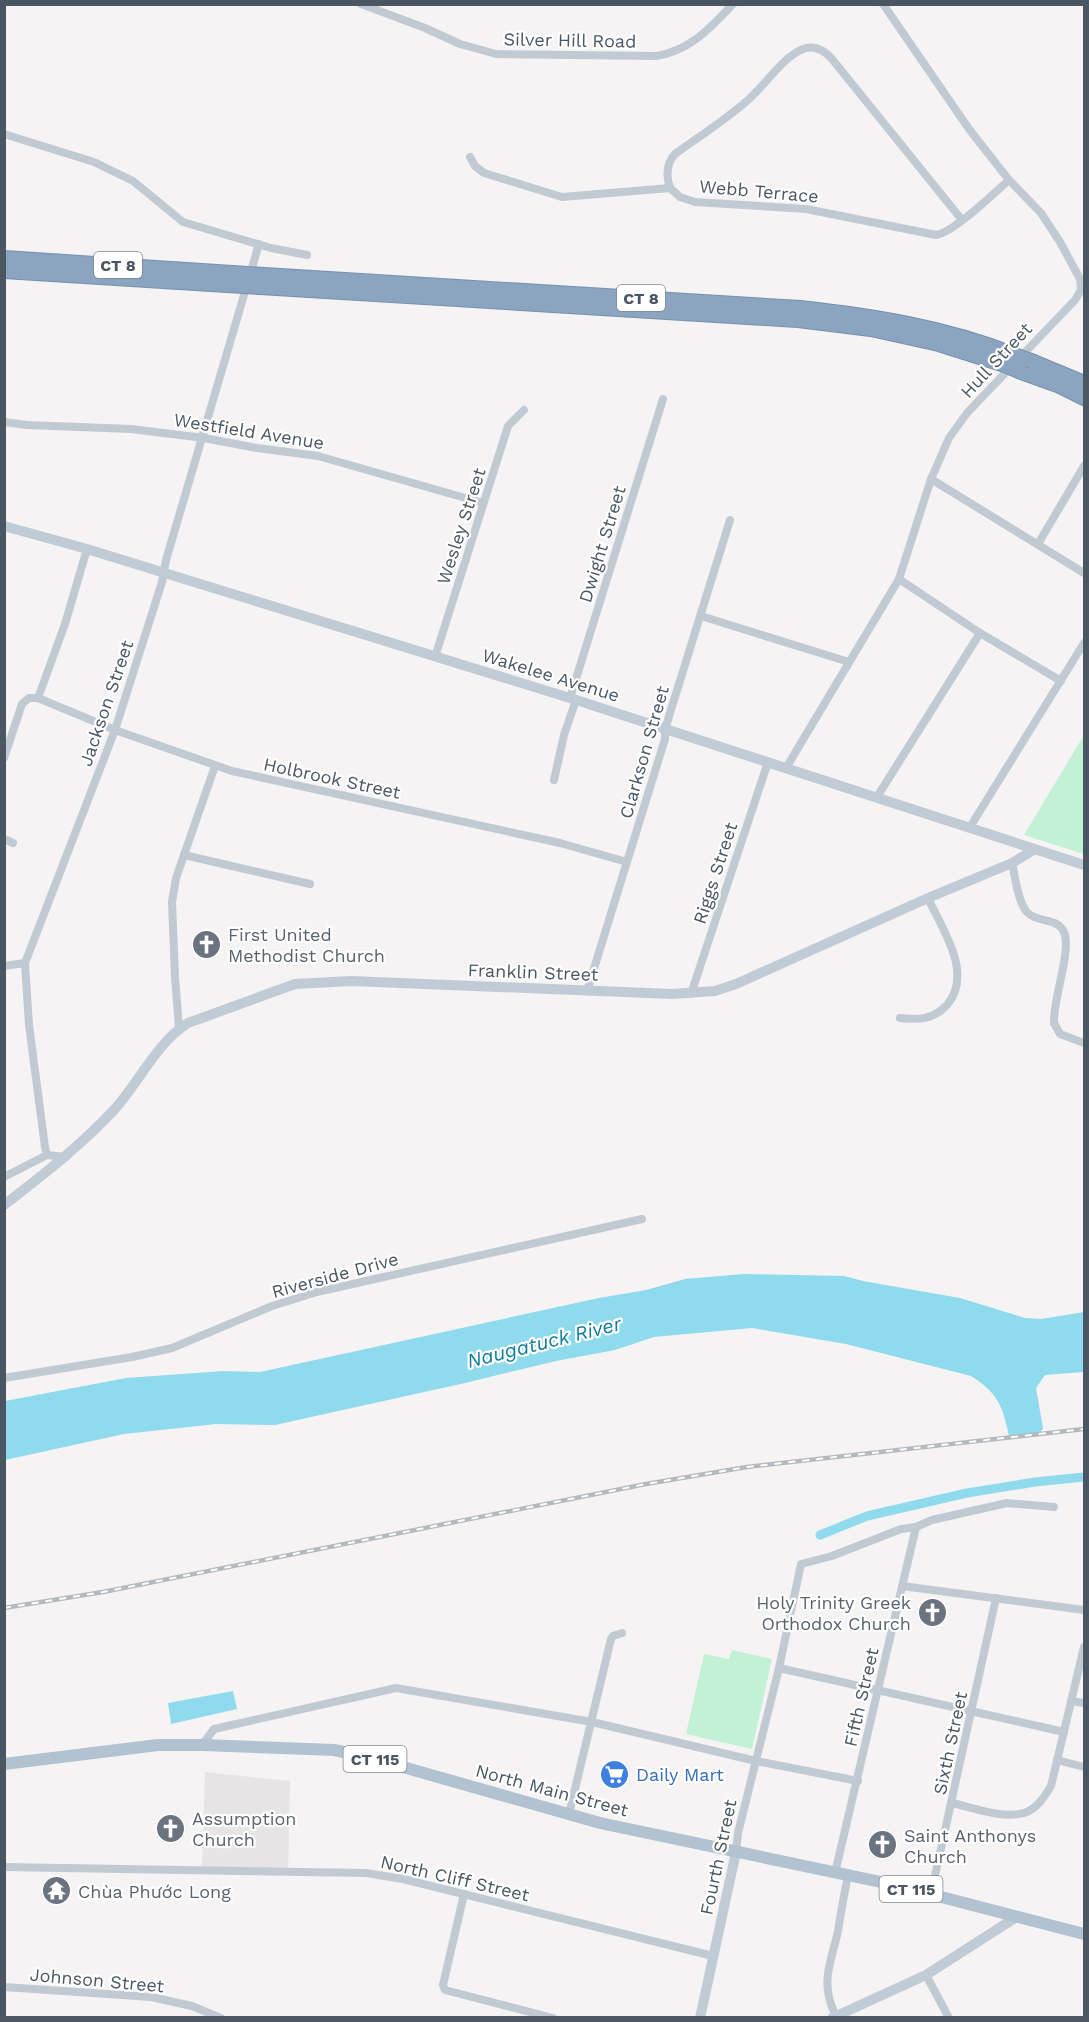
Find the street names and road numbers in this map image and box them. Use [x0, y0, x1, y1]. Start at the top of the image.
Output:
street label: Silver Hill Road [503, 28, 637, 52]
street label: Webb Terrace [698, 175, 820, 207]
road number: CT 8 [94, 252, 142, 278]
road number: CT 8 [617, 285, 665, 311]
street label: Hull Street [956, 318, 1036, 402]
street label: Westfield Avenue [172, 409, 326, 453]
street label: Wesley Street [432, 465, 490, 587]
street label: Dwight Street [574, 483, 630, 605]
street label: Jackson Street [75, 637, 138, 769]
street label: Wakelee Avenue [480, 644, 622, 706]
street label: Clarkson Street [615, 683, 673, 821]
street label: Holbrook Street [262, 753, 403, 803]
street label: Riggs Street [689, 819, 741, 926]
street label: Franklin Street [467, 959, 599, 985]
street label: Riverside Drive [269, 1248, 401, 1302]
street label: Fifth Street [839, 1645, 883, 1749]
street label: Sixth Street [929, 1689, 971, 1796]
road number: CT 115 [344, 1746, 406, 1772]
street label: North Main Street [473, 1760, 631, 1821]
street label: Fourth Street [695, 1797, 741, 1917]
street label: North Cliff Street [379, 1851, 532, 1905]
road number: CT 115 [880, 1876, 942, 1902]
street label: Johnson Street [29, 1964, 166, 1996]

